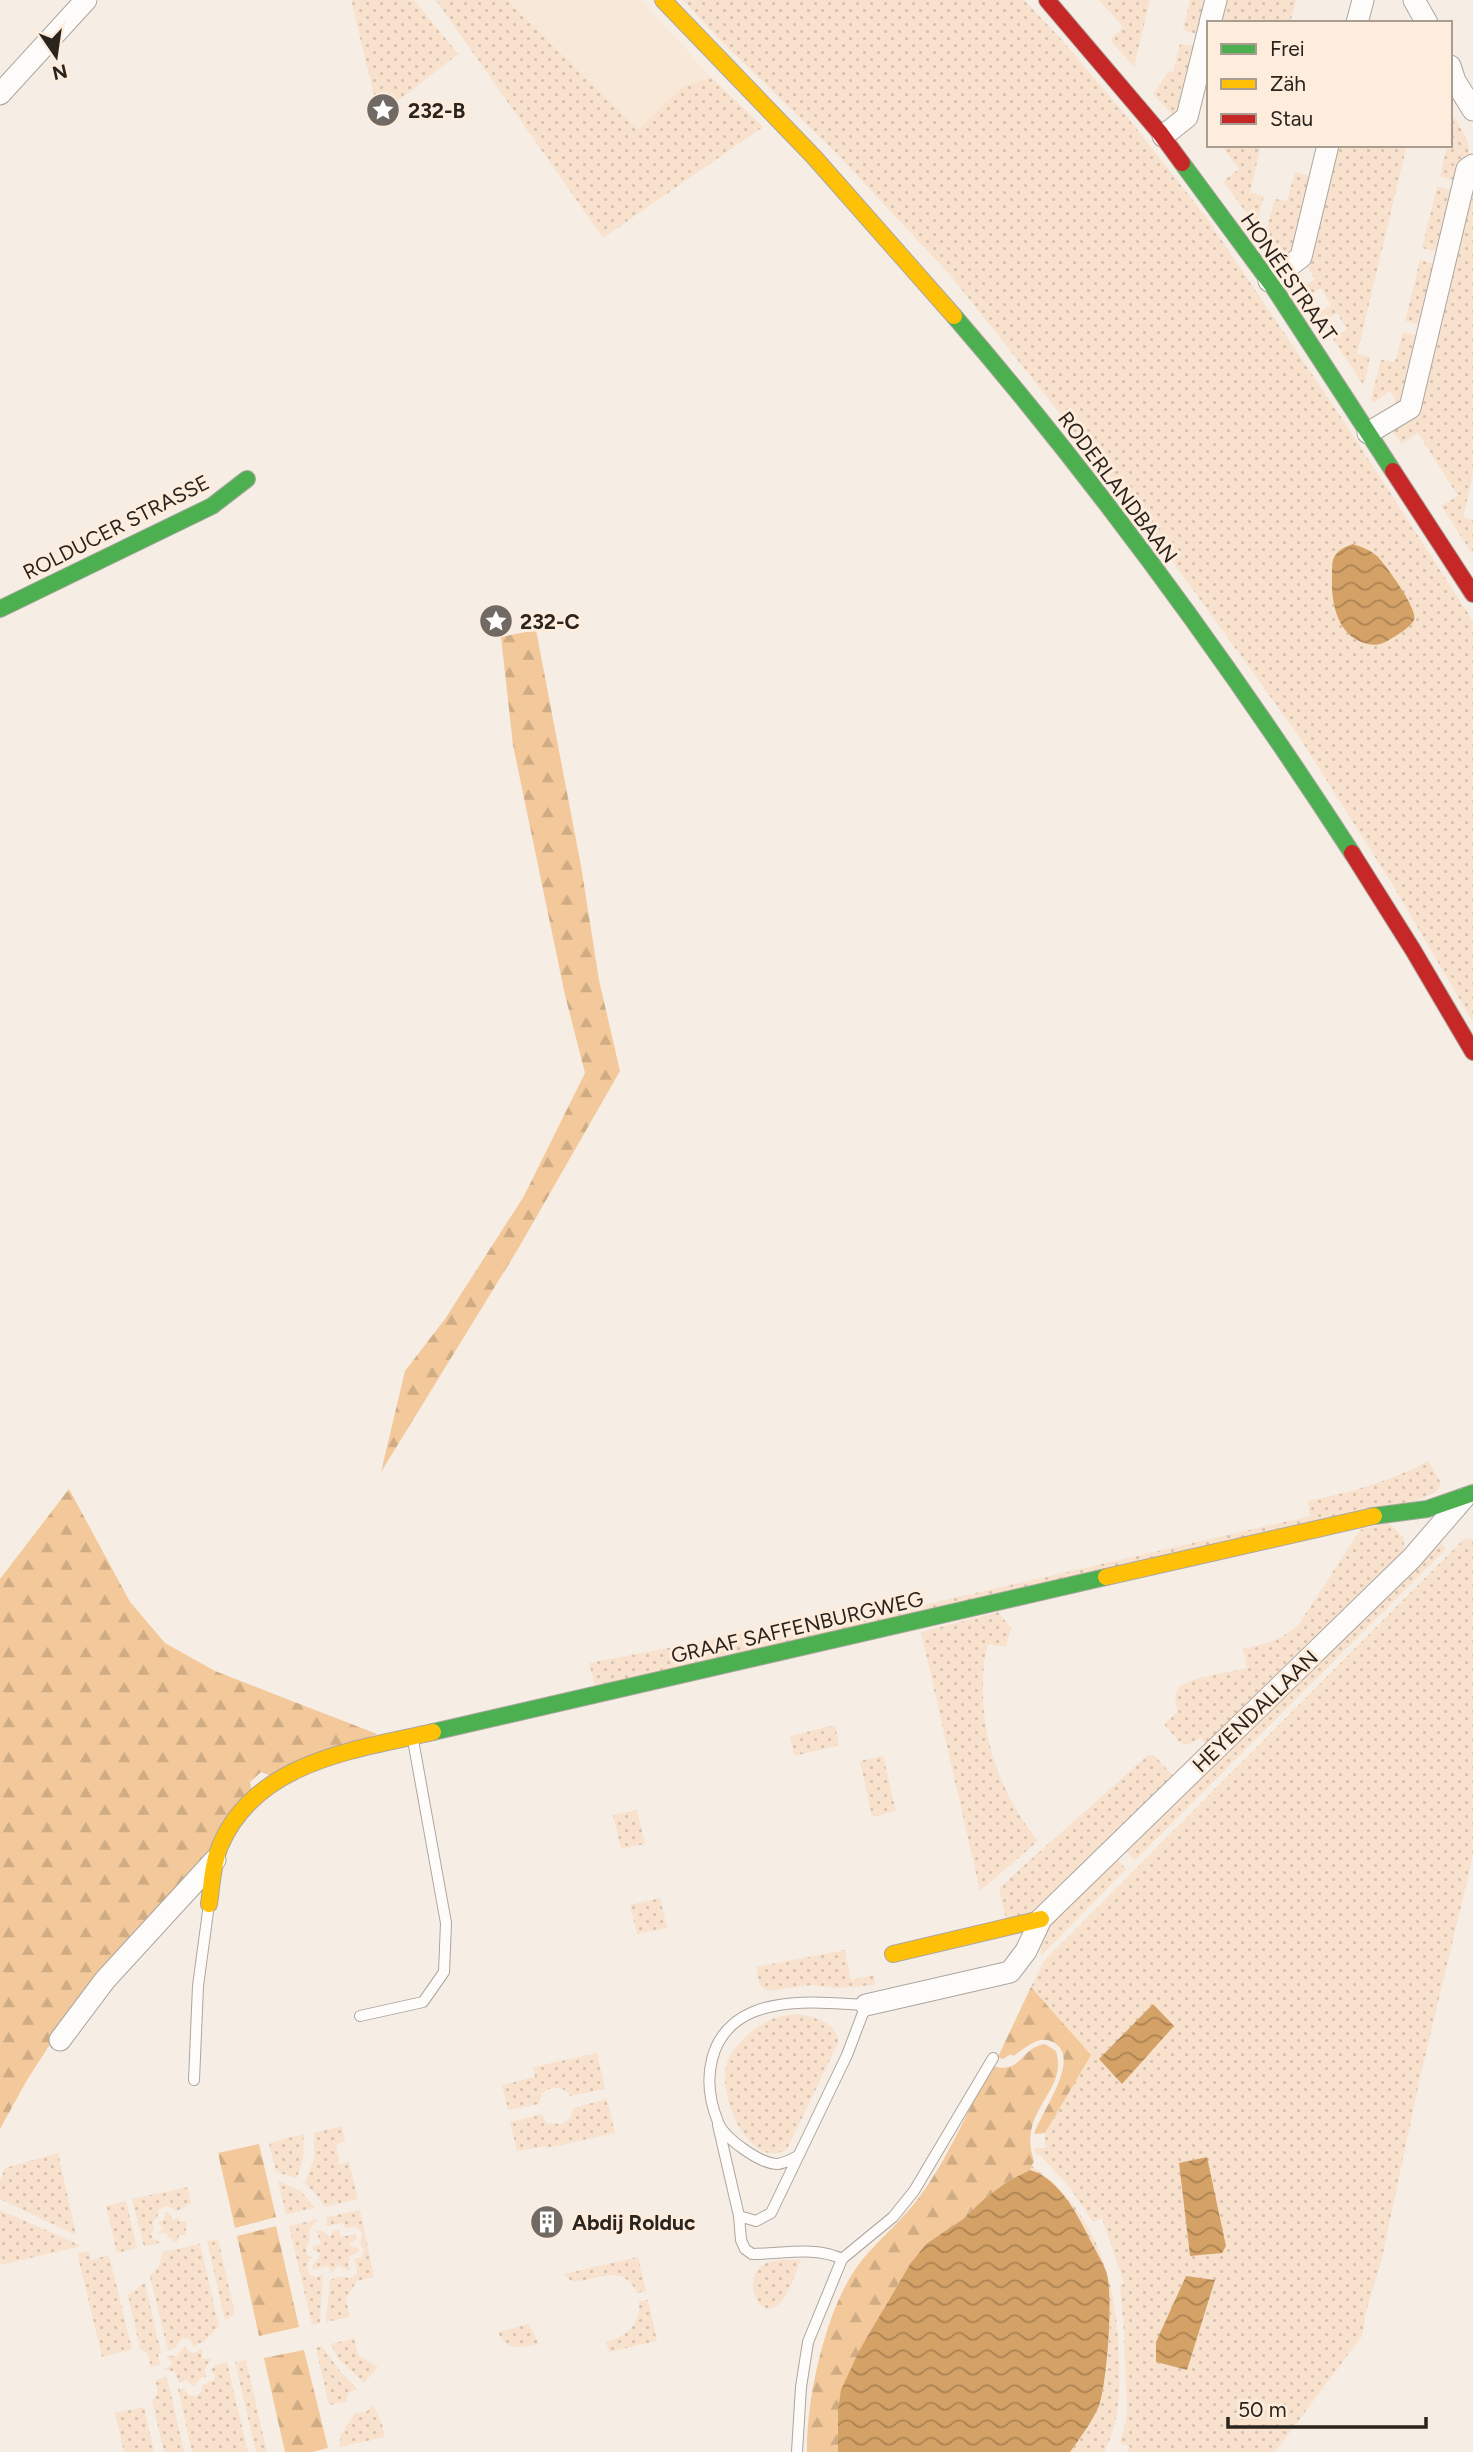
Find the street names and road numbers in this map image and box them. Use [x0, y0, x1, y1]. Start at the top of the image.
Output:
street label: HONÉESTRAAT [1236, 208, 1343, 346]
street label: RODERLANDBAAN [1053, 406, 1183, 568]
street label: ROLDUCER STRASSE [19, 469, 213, 585]
street label: GRAAF SAFFENBURGWEG [668, 1586, 926, 1668]
street label: HEYENDALLAAN [1187, 1645, 1323, 1777]

